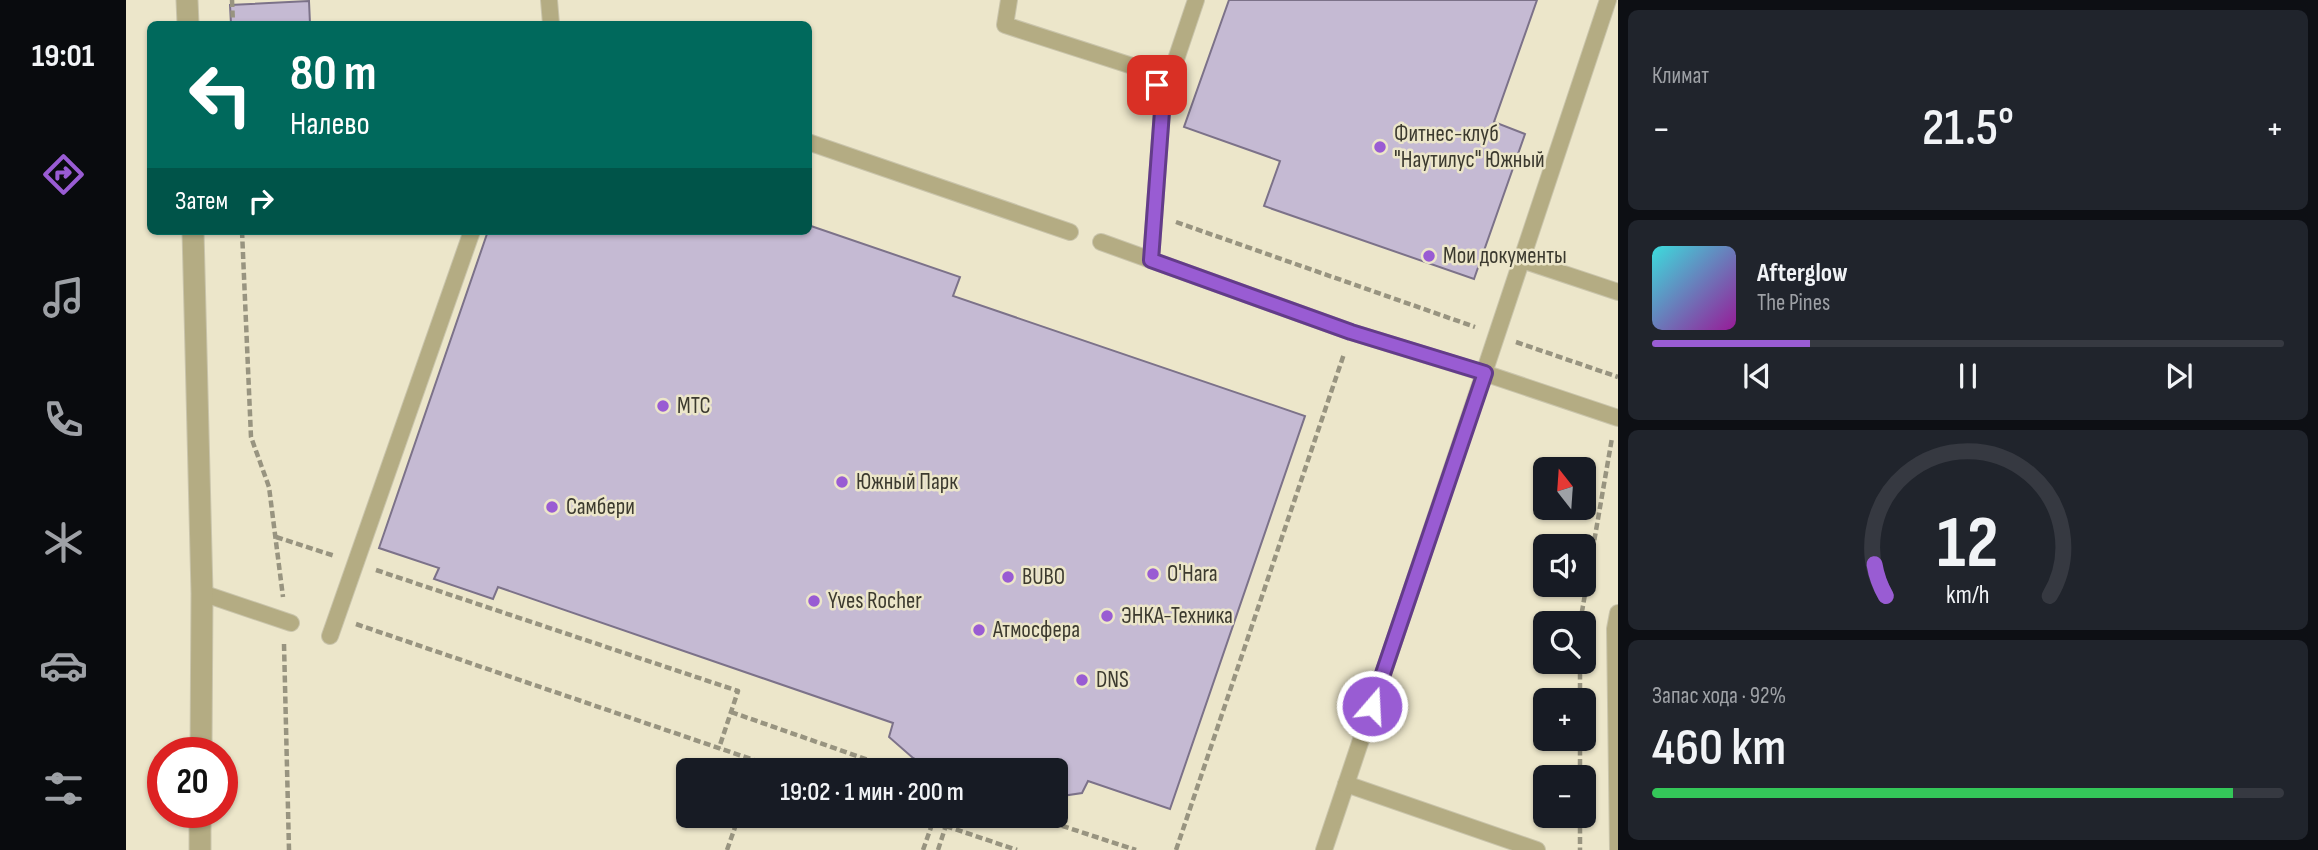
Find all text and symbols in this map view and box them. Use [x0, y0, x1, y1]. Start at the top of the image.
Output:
text: 19:01 [32, 37, 94, 76]
text: 80 m [290, 45, 377, 104]
icon: left [175, 49, 266, 140]
pin [1127, 55, 1187, 115]
text: Климат [1652, 62, 1709, 90]
icon: arrive [1138, 66, 1176, 104]
text: 21.5° [1922, 97, 2014, 160]
text: Налево [290, 105, 370, 144]
text: − [1652, 107, 1671, 152]
text: + [2265, 107, 2284, 152]
place label: Фитнес-клуб "Наутилус" Южный [1394, 120, 1545, 174]
marker: Фитнес-клуб "Наутилус" Южный [1372, 139, 1388, 155]
icon: directions [39, 150, 88, 199]
icon: right [242, 182, 280, 220]
text: Затем [175, 186, 228, 217]
place label: Мои документы [1443, 242, 1567, 270]
marker: Мои документы [1421, 248, 1437, 264]
text: Afterglow [1757, 258, 1848, 289]
icon: music [39, 273, 88, 322]
text: The Pines [1757, 289, 1830, 317]
icon: previous [1738, 357, 1776, 395]
icon: pause [1949, 357, 1987, 395]
icon: next [2160, 357, 2198, 395]
place label: МТС [677, 392, 711, 420]
icon: phone [39, 395, 88, 444]
marker: МТС [655, 398, 671, 414]
north arrow [1533, 457, 1596, 520]
map controls [1533, 457, 1596, 828]
place label: Южный Парк [856, 468, 958, 496]
marker: Южный Парк [834, 474, 850, 490]
place label: Самбери [566, 493, 635, 521]
marker: Самбери [544, 499, 560, 515]
text: 12 [1937, 500, 1999, 588]
icon: climate [39, 518, 88, 567]
button: sound [1533, 534, 1596, 597]
place label: O'Hara [1167, 560, 1218, 588]
place label: BUBO [1022, 563, 1065, 591]
marker: O'Hara [1145, 566, 1161, 582]
marker: BUBO [1000, 569, 1016, 585]
text: km/h [1946, 580, 1990, 611]
place label: Yves Rocher [828, 587, 922, 615]
marker: Yves Rocher [806, 593, 822, 609]
place label: ЭНКА-Техника [1121, 602, 1233, 630]
marker: ЭНКА-Техника [1099, 608, 1115, 624]
button: search [1533, 611, 1596, 674]
place label: Атмосфера [992, 616, 1080, 644]
marker: Атмосфера [971, 622, 987, 638]
icon: car [39, 641, 88, 690]
place label: DNS [1096, 666, 1129, 694]
position arrow [1335, 669, 1409, 743]
marker: DNS [1074, 672, 1090, 688]
text: Запас хода · 92% [1652, 682, 1786, 710]
button: + [1533, 688, 1596, 751]
text: 460 km [1652, 717, 1786, 780]
speed limit sign: 20 [147, 737, 238, 828]
icon: filters [39, 764, 88, 813]
button: − [1533, 765, 1596, 828]
text: 19:02 · 1 мин · 200 m [780, 777, 964, 808]

